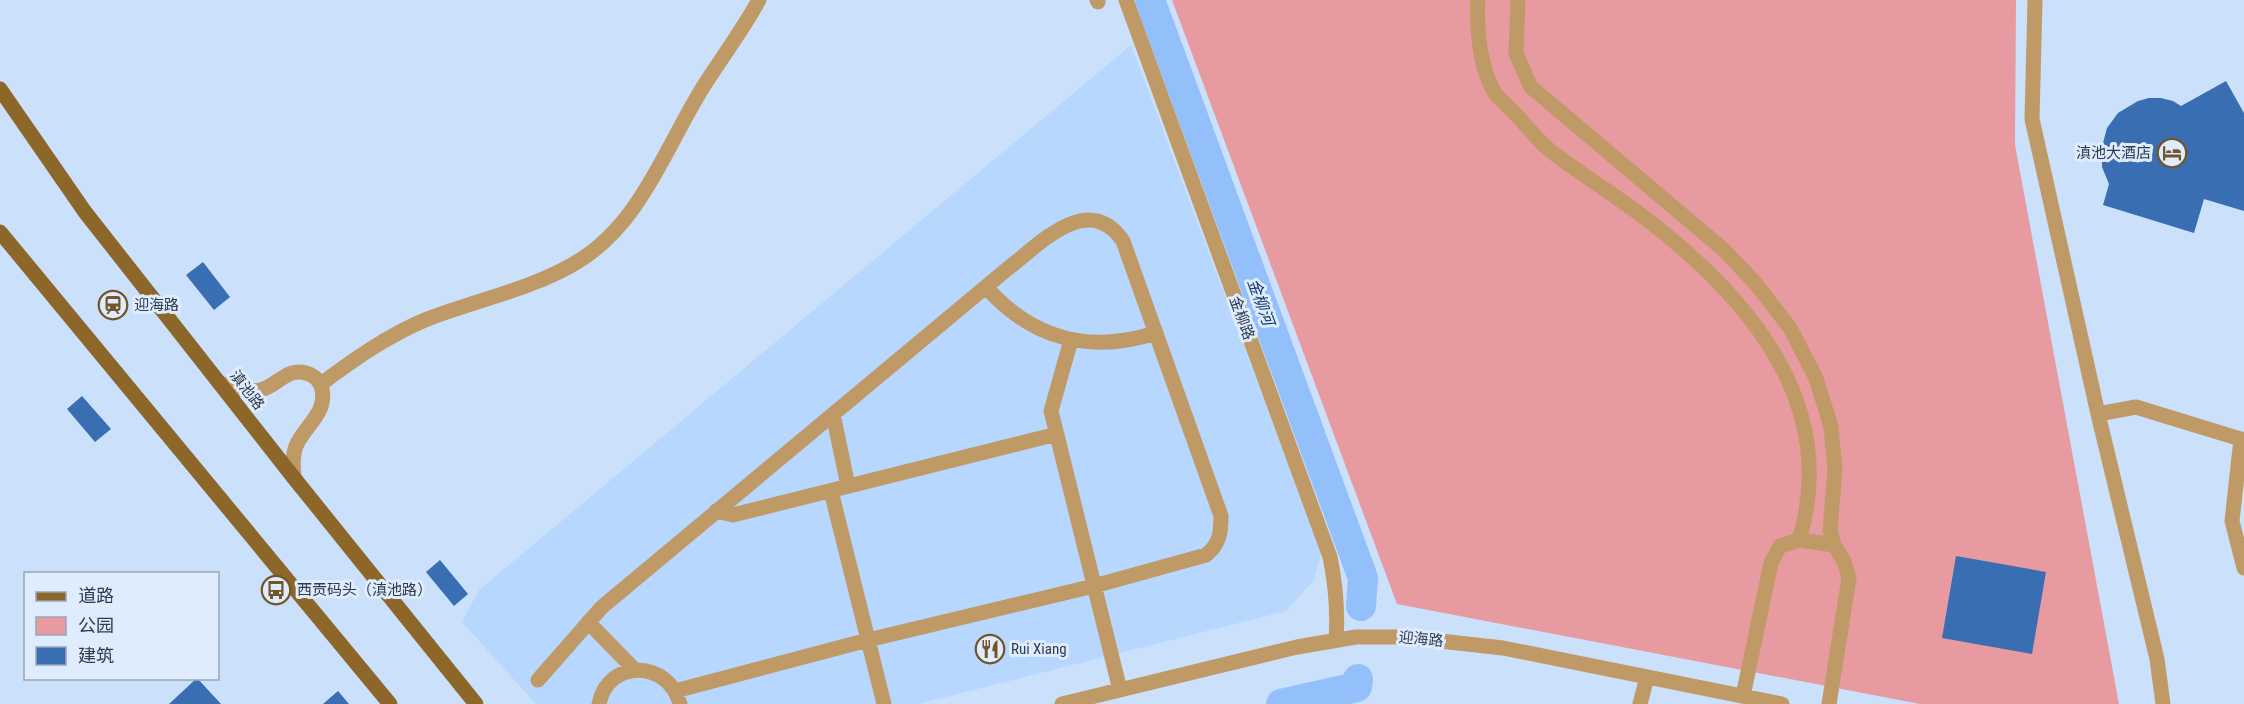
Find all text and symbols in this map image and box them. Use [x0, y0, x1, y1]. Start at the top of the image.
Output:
hotel icon: 滇池大酒店 [2156, 137, 2188, 169]
place label: 滇池大酒店 [2076, 144, 2151, 162]
water label: 金柳河 [1244, 276, 1279, 331]
station icon: 迎海路 [97, 289, 129, 321]
street label: 金柳路 [1226, 294, 1258, 342]
place label: 迎海路 [134, 296, 179, 314]
street label: 滇池路 [226, 367, 268, 413]
legend [24, 572, 219, 680]
bus stop icon: 西贡码头（滇池路） [260, 574, 292, 606]
place label: 西贡码头（滇池路） [297, 581, 432, 599]
text: 道路 [78, 585, 114, 606]
text: 公园 [78, 615, 114, 636]
street label: 迎海路 [1398, 628, 1444, 650]
restaurant icon: Rui Xiang [974, 633, 1006, 665]
place label: Rui Xiang [1011, 640, 1067, 658]
text: 建筑 [78, 645, 114, 666]

